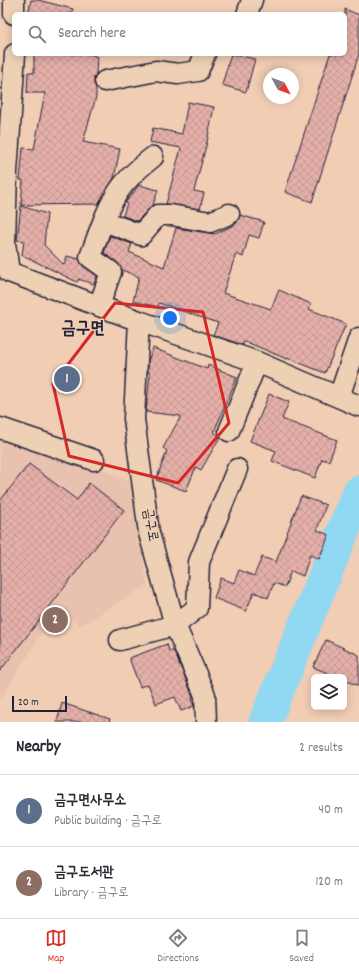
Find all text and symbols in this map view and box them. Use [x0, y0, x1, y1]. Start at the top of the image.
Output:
search box [12, 12, 347, 56]
icon: search [26, 23, 48, 45]
text: Search here [58, 23, 126, 45]
north arrow [263, 68, 299, 104]
your location [160, 308, 180, 328]
district label: 금구면 [61, 317, 105, 342]
pin: 1 [54, 364, 80, 394]
street label: 금구로 [137, 507, 163, 543]
pin: 2 [42, 605, 68, 635]
map controls [311, 674, 347, 710]
button: layers [311, 674, 347, 710]
scale bar [12, 694, 67, 713]
text: 20 m [18, 695, 39, 711]
text: Nearby [16, 736, 60, 760]
text: 2 results [299, 739, 343, 758]
text: 금구면사무소 [54, 790, 126, 812]
text: 1 [28, 801, 30, 820]
text: 40 m [319, 801, 343, 820]
text: Public building · 금구로 [54, 812, 162, 831]
text: 금구도서관 [54, 862, 114, 884]
text: 2 [26, 873, 32, 892]
text: 120 m [315, 873, 343, 892]
text: Library · 금구로 [54, 884, 129, 903]
tab: Map [45, 927, 67, 967]
tab: Directions [157, 927, 199, 967]
tab: Saved [289, 927, 314, 967]

